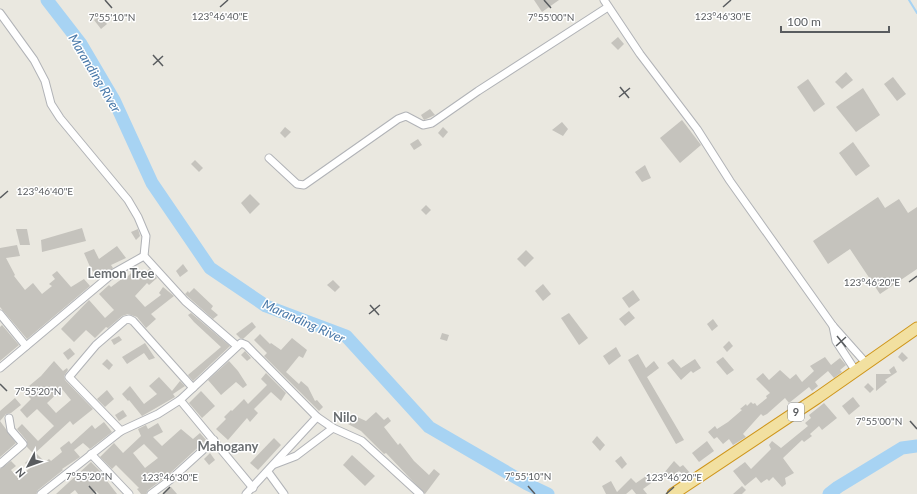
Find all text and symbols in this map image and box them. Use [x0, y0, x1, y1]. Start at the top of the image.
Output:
scale bar [781, 8, 889, 34]
text: 123°46'40"E [192, 10, 248, 22]
text: 123°46'30"E [695, 10, 751, 22]
text: 7°55'10"N [89, 11, 135, 23]
text: 7°55'00"N [528, 11, 574, 23]
text: 100 m [787, 14, 821, 29]
water label: Maranding River [65, 31, 125, 116]
text: 123°46'40"E [17, 185, 73, 197]
district label: Lemon Tree [88, 265, 154, 281]
text: 123°46'20"E [844, 276, 900, 288]
water label: Maranding River [260, 296, 348, 347]
text: 7°55'20"N [15, 385, 61, 397]
road number: 9 [788, 403, 804, 421]
district label: Nilo [333, 409, 357, 425]
text: 7°55'00"N [856, 415, 902, 427]
district label: Mahogany [198, 438, 259, 454]
north arrow [8, 446, 48, 486]
text: N [12, 465, 28, 480]
text: 7°55'20"N [66, 470, 112, 482]
text: 7°55'10"N [505, 470, 551, 482]
text: 123°46'30"E [142, 471, 198, 483]
text: 123°46'20"E [646, 471, 702, 483]

